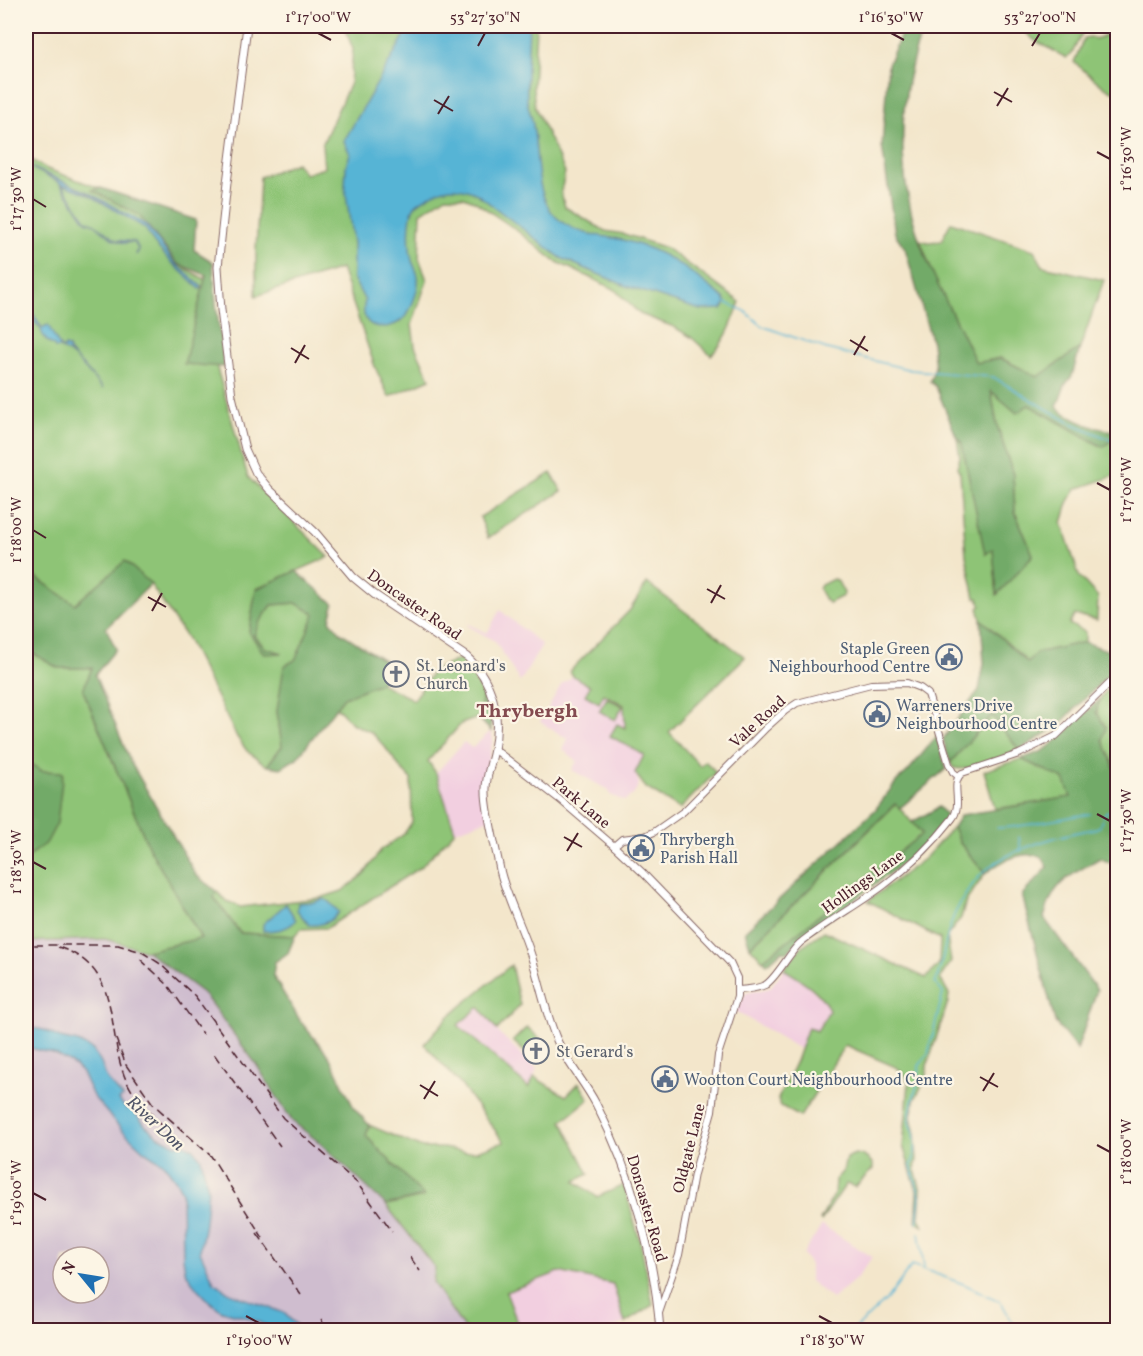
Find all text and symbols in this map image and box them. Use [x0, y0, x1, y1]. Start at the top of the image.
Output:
text: 1°17'00"W [285, 8, 351, 29]
text: 53°27'30"N [450, 8, 520, 29]
text: 1°16'30"W [859, 8, 923, 29]
text: 53°27'00"N [1004, 8, 1076, 29]
text: 1°16'30"W [1117, 127, 1138, 191]
text: 1°17'30"W [7, 167, 28, 231]
text: 1°17'00"W [1117, 457, 1138, 523]
text: 1°18'00"W [7, 497, 28, 563]
street label: Doncaster Road [362, 565, 466, 646]
place label: Staple Green Neighbourhood Centre [769, 639, 930, 679]
public building icon: Staple Green Neighbourhood Centre [934, 642, 964, 672]
place label: St. Leonard's Church [416, 656, 506, 696]
church icon: St. Leonard's Church [381, 659, 411, 689]
street label: Vale Road [725, 691, 791, 754]
place label: Warreners Drive Neighbourhood Centre [896, 696, 1057, 736]
district label: Thrybergh [476, 698, 578, 726]
public building icon: Warreners Drive Neighbourhood Centre [862, 699, 892, 729]
street label: Park Lane [547, 773, 615, 834]
text: 1°17'30"W [1117, 789, 1138, 853]
text: 1°18'30"W [7, 830, 28, 894]
place label: Thrybergh Parish Hall [660, 830, 738, 870]
public building icon: Thrybergh Parish Hall [626, 833, 656, 863]
street label: Hollings Lane [818, 845, 909, 920]
church icon: St Gerard's [521, 1036, 551, 1066]
place label: St Gerard's [556, 1042, 633, 1064]
public building icon: Wootton Court Neighbourhood Centre [650, 1064, 680, 1094]
place label: Wootton Court Neighbourhood Centre [684, 1070, 953, 1092]
water label: River Don [120, 1091, 190, 1158]
street label: Oldgate Lane [668, 1101, 712, 1196]
text: 1°18'00"W [1117, 1119, 1138, 1185]
street label: Doncaster Road [620, 1152, 672, 1265]
text: 1°19'00"W [7, 1160, 28, 1226]
north arrow [51, 1245, 111, 1305]
text: N [57, 1258, 82, 1279]
text: 1°19'00"W [226, 1331, 292, 1352]
text: 1°18'30"W [800, 1331, 864, 1352]

